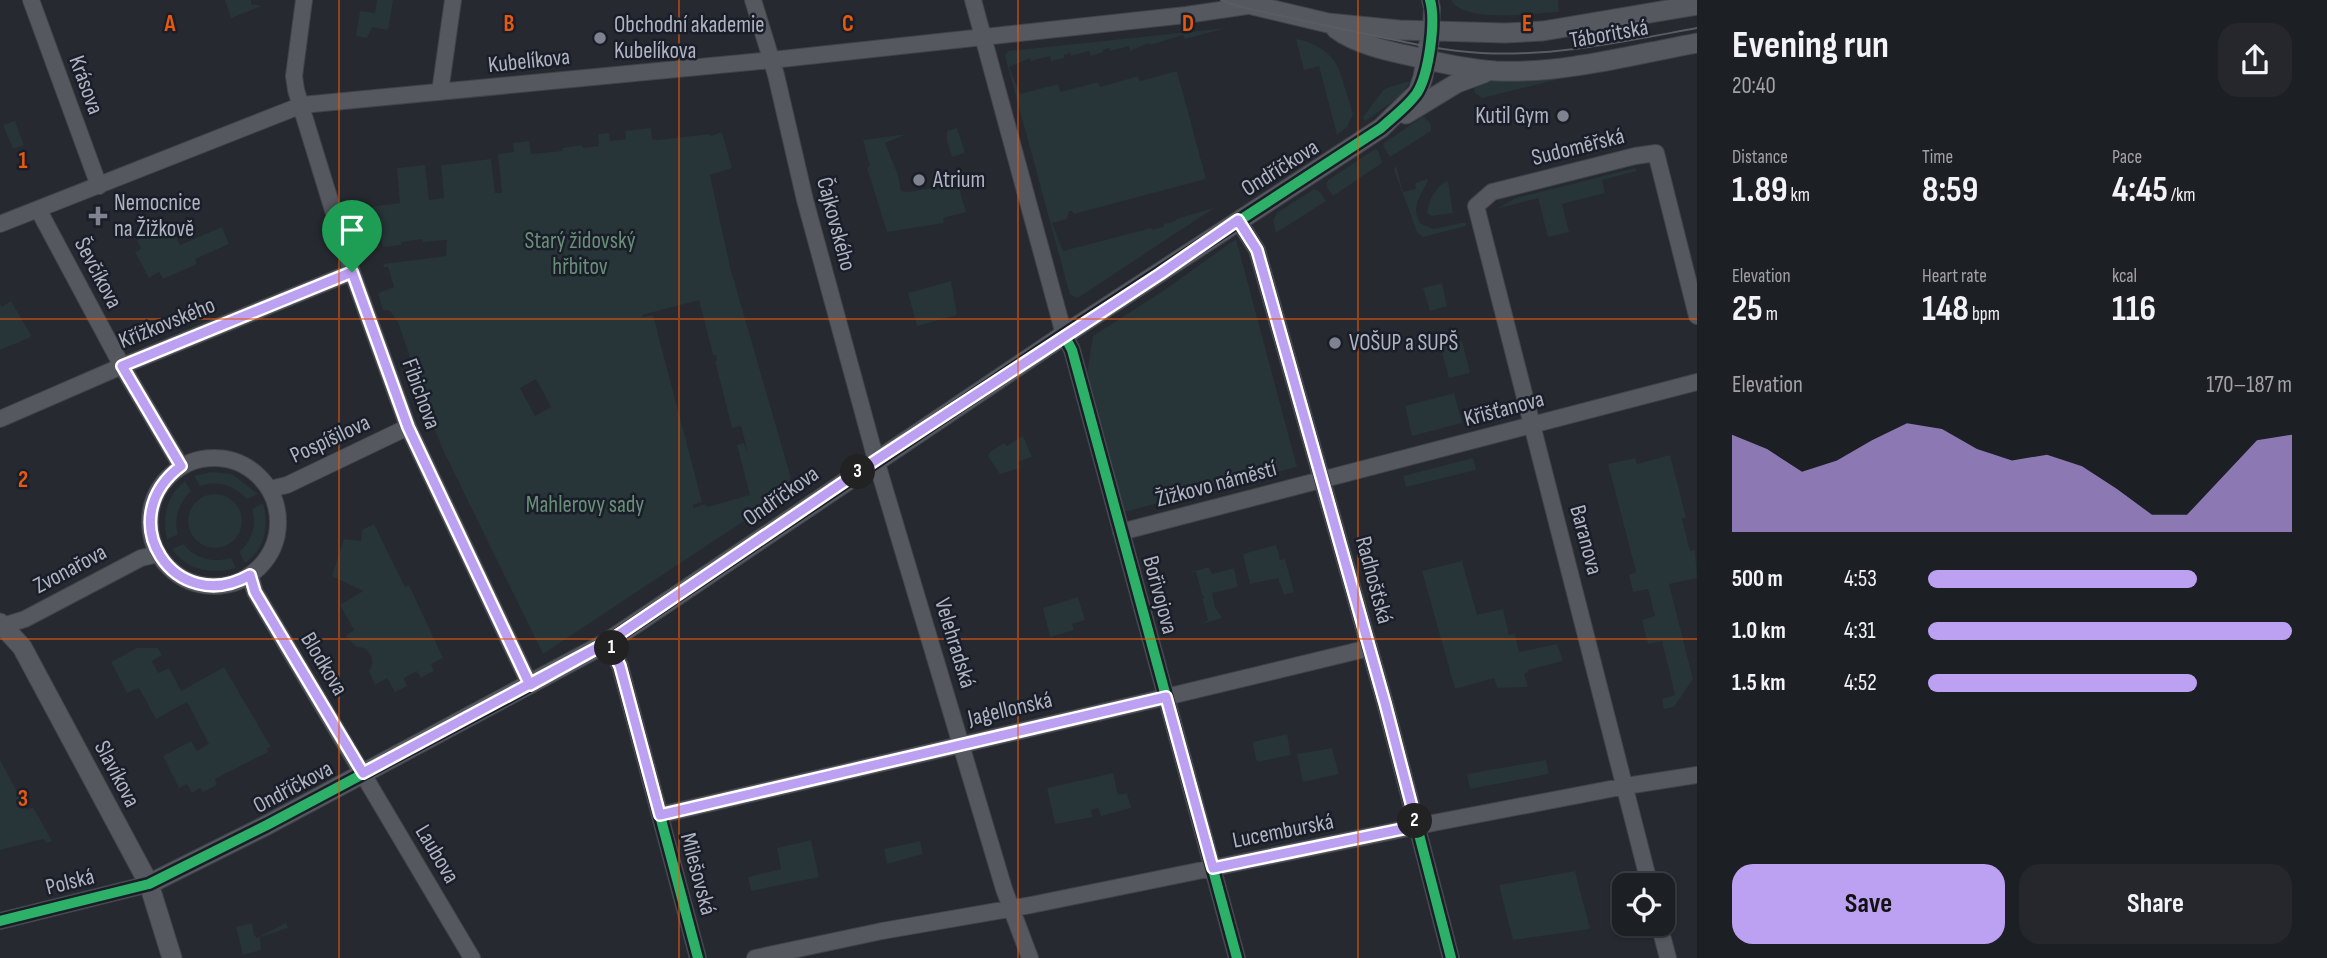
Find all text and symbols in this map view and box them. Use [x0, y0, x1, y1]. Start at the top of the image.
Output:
text: A [164, 10, 177, 38]
text: B [504, 10, 515, 38]
text: C [842, 10, 854, 38]
text: D [1182, 10, 1194, 38]
text: E [1522, 10, 1532, 38]
place label: Obchodní akademie Kubelíkova [614, 11, 764, 65]
street label: Táboritská [1567, 13, 1651, 55]
text: Evening run [1732, 23, 1889, 68]
button: share [2218, 23, 2292, 97]
marker: Obchodní akademie Kubelíkova [592, 30, 608, 46]
street label: Kubelíkova [487, 43, 571, 79]
street label: Krásova [63, 52, 109, 118]
text: 20:40 [1732, 72, 1776, 100]
place label: Kutil Gym [1475, 102, 1549, 130]
marker: Kutil Gym [1555, 108, 1571, 124]
street label: Sudoměřská [1529, 122, 1627, 172]
street label: Ondříčkova [1236, 133, 1324, 203]
text: Distance [1732, 146, 1788, 169]
text: Time [1922, 146, 1953, 169]
text: Pace [2112, 146, 2142, 169]
text: 1 [18, 147, 28, 175]
place label: Atrium [932, 166, 985, 194]
text: 1.89 [1732, 169, 1788, 212]
text: 8:59 [1922, 169, 1978, 212]
text: 4:45 [2112, 169, 2168, 212]
marker: Atrium [911, 172, 927, 188]
street label: Čajkovského [810, 174, 862, 274]
text: km [1788, 184, 1810, 207]
text: /km [2168, 184, 2196, 207]
place label: Nemocnice na Žižkově [114, 189, 201, 243]
pin [322, 200, 382, 272]
marker: Nemocnice na Žižkově [88, 206, 108, 226]
icon: arrive [333, 211, 371, 249]
park label: Starý židovský hřbitov [524, 227, 636, 281]
street label: Ševčíkova [68, 233, 128, 313]
text: Elevation [1732, 265, 1791, 288]
text: Heart rate [1922, 265, 1987, 288]
text: kcal [2112, 265, 2137, 288]
text: 25 [1732, 288, 1763, 331]
text: 148 [1922, 288, 1969, 331]
text: 116 [2112, 288, 2156, 331]
street label: Křížkovského [115, 291, 219, 355]
text: m [1763, 303, 1778, 326]
text: bpm [1969, 303, 2000, 326]
place label: VOŠUP a SUPŠ [1349, 329, 1458, 357]
marker: VOŠUP a SUPŠ [1327, 335, 1343, 351]
street label: Fibichova [395, 355, 447, 433]
text: Elevation [1732, 371, 1803, 399]
text: 170–187 m [2206, 371, 2292, 399]
street label: Křišťanova [1461, 385, 1547, 433]
street label: Pospíšilova [286, 408, 374, 470]
pin: 3 [840, 454, 876, 490]
street label: Žižkovo náměstí [1152, 454, 1280, 514]
street label: Ondříčkova [738, 460, 824, 532]
text: 3 [853, 460, 862, 483]
text: 2 [18, 466, 28, 494]
park label: Mahlerovy sady [526, 491, 644, 519]
street label: Baranova [1563, 502, 1609, 578]
street label: Radhošťská [1349, 533, 1399, 627]
street label: Zvonařova [29, 538, 111, 600]
street label: Bořivojova [1136, 553, 1184, 637]
text: 500 m [1732, 565, 1783, 593]
text: 4:53 [1844, 565, 1877, 593]
street label: Velehradská [928, 595, 982, 691]
text: 1.0 km [1732, 617, 1786, 645]
text: 4:31 [1844, 617, 1876, 645]
street label: Blodkova [294, 627, 354, 701]
pin: 1 [594, 630, 630, 666]
text: 1 [608, 636, 615, 659]
text: 1.5 km [1732, 669, 1785, 697]
text: 4:52 [1844, 669, 1877, 697]
street label: Jagellonská [964, 686, 1055, 733]
street label: Slavíkova [88, 736, 146, 812]
street label: Ondříčkova [248, 754, 338, 820]
text: 3 [18, 785, 28, 813]
pin: 2 [1398, 804, 1432, 838]
street label: Lucemburská [1230, 807, 1336, 855]
text: 2 [1410, 809, 1419, 832]
street label: Laubova [409, 820, 465, 888]
street label: Milešovská [674, 830, 722, 918]
street label: Polská [43, 862, 97, 902]
button: Save [1732, 864, 2005, 944]
button: Share [2019, 864, 2292, 944]
map controls [1612, 873, 1675, 936]
button: locate [1612, 873, 1675, 936]

